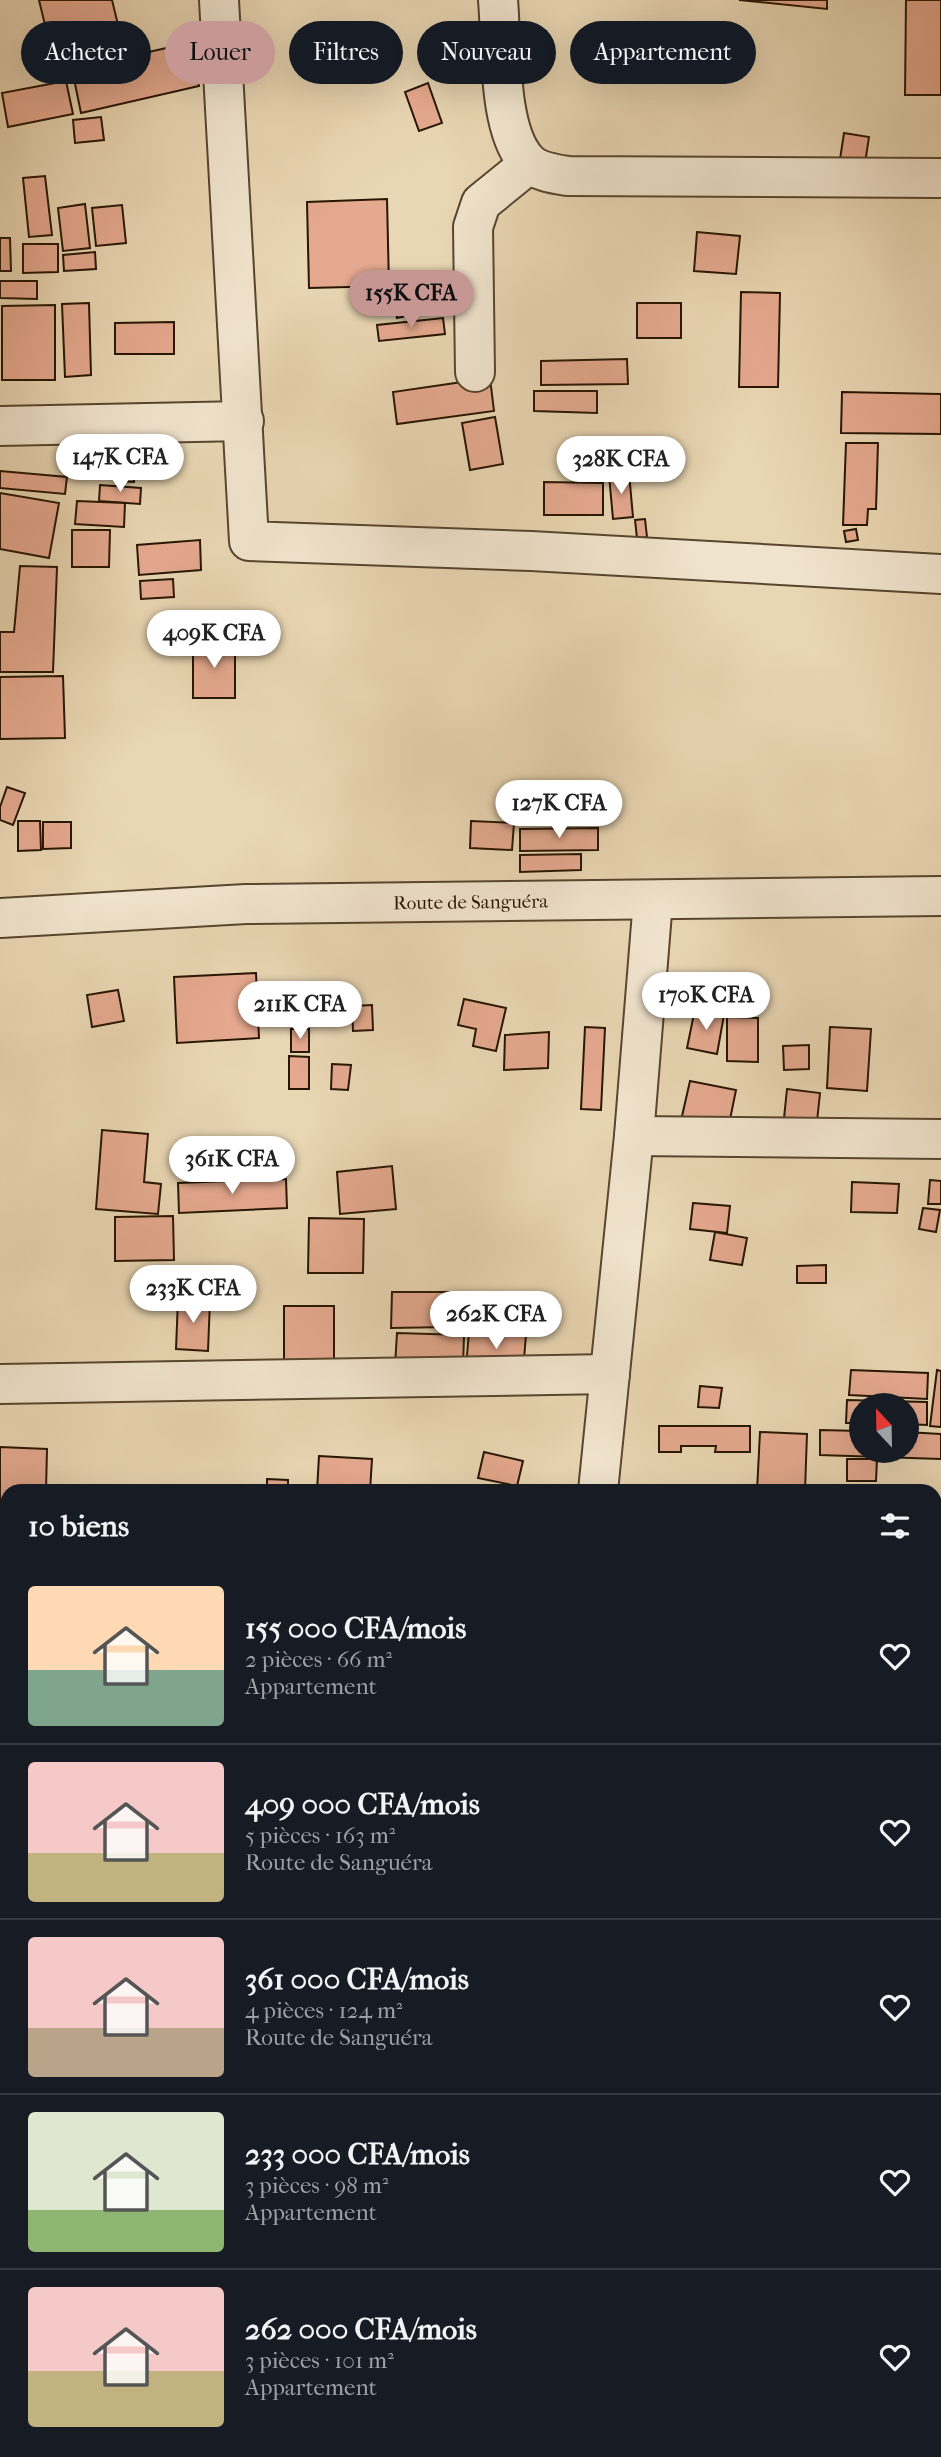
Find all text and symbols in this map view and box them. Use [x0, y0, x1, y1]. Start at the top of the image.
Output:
chip: Acheter [21, 21, 151, 84]
chip: Louer [165, 21, 275, 84]
chip: Filtres [289, 21, 403, 84]
chip: Nouveau [417, 21, 556, 84]
chip: Appartement [570, 21, 756, 84]
pin: 155K CFA [339, 270, 483, 330]
text: 155K CFA [365, 279, 457, 306]
pin: 147K CFA [48, 434, 192, 494]
pin: 328K CFA [549, 436, 693, 496]
text: 147K CFA [72, 443, 168, 470]
text: 328K CFA [573, 445, 669, 472]
pin: 409K CFA [142, 610, 286, 670]
text: 409K CFA [163, 619, 265, 646]
pin: 127K CFA [487, 780, 631, 840]
text: 127K CFA [511, 789, 607, 816]
street label: Route de Sanguéra [393, 891, 548, 914]
pin: 170K CFA [634, 972, 778, 1032]
text: 170K CFA [658, 981, 754, 1008]
pin: 211K CFA [228, 982, 372, 1041]
text: 211K CFA [254, 990, 346, 1017]
pin: 361K CFA [160, 1136, 304, 1196]
text: 361K CFA [185, 1145, 279, 1172]
pin: 233K CFA [121, 1266, 265, 1325]
text: 233K CFA [146, 1274, 240, 1301]
pin: 262K CFA [424, 1292, 568, 1351]
text: 262K CFA [446, 1300, 546, 1327]
north arrow [849, 1393, 919, 1463]
map controls [849, 1393, 919, 1463]
icon: filters [876, 1507, 914, 1545]
text: 10 biens [28, 1509, 129, 1544]
text: 155 000 CFA/mois [245, 1611, 466, 1646]
icon: home [84, 1614, 168, 1698]
icon: heart [876, 1637, 914, 1675]
text: 2 pièces · 66 m² [245, 1646, 392, 1673]
text: Appartement [245, 1673, 377, 1700]
text: 409 000 CFA/mois [245, 1787, 480, 1822]
icon: home [84, 1790, 168, 1874]
icon: heart [876, 1813, 914, 1851]
text: 5 pièces · 163 m² [245, 1822, 395, 1849]
text: Route de Sanguéra [245, 1849, 432, 1876]
text: 361 000 CFA/mois [245, 1962, 469, 1997]
icon: home [84, 1965, 168, 2049]
icon: heart [876, 1988, 914, 2026]
text: 4 pièces · 124 m² [245, 1997, 403, 2024]
text: Route de Sanguéra [245, 2024, 432, 2051]
text: 233 000 CFA/mois [245, 2137, 470, 2172]
icon: home [84, 2140, 168, 2224]
icon: heart [876, 2163, 914, 2201]
text: 3 pièces · 98 m² [245, 2172, 388, 2199]
text: Appartement [245, 2199, 377, 2226]
text: 262 000 CFA/mois [245, 2312, 477, 2347]
icon: home [84, 2315, 168, 2399]
icon: heart [876, 2338, 914, 2376]
text: 3 pièces · 101 m² [245, 2347, 394, 2374]
text: Appartement [245, 2374, 377, 2401]

